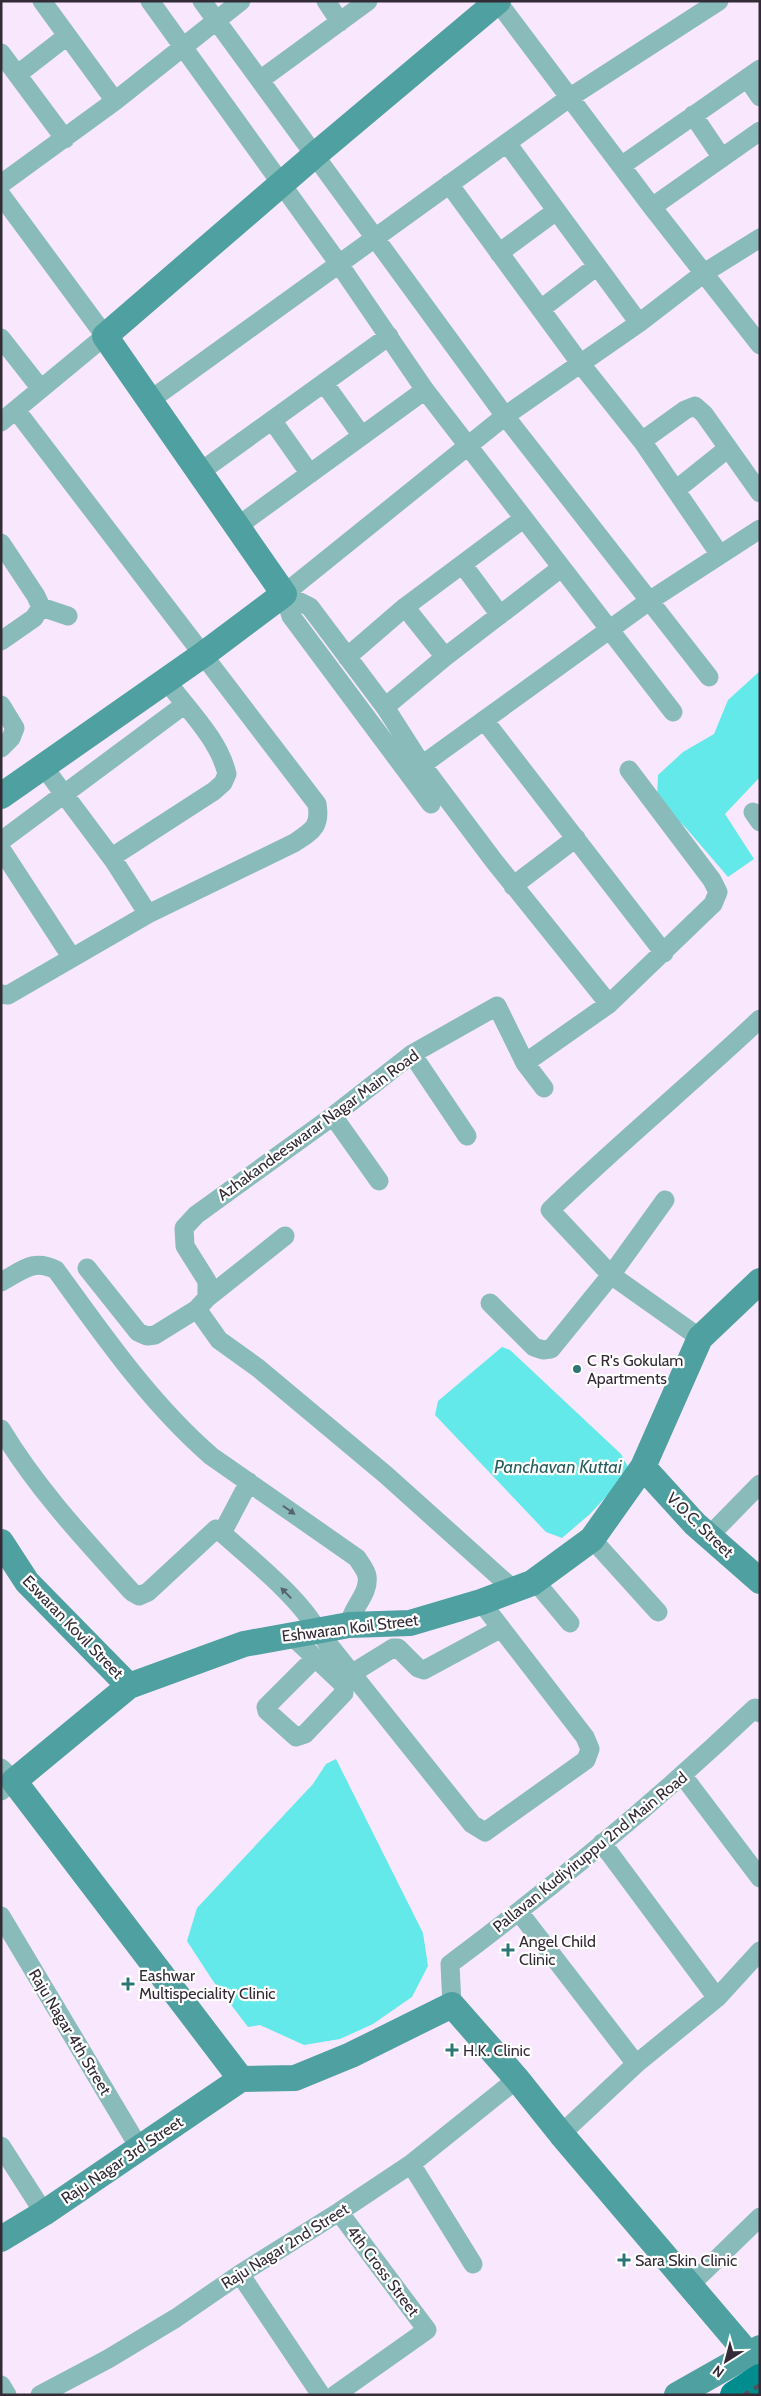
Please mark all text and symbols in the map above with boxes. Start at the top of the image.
street label: Azhakandeeswarar Nagar Main Road [214,1046,422,1204]
place label: C R's Gokulam Apartments [587,1351,683,1388]
marker: C R's Gokulam Apartments [571,1363,583,1375]
water label: Panchavan Kuttai [494,1456,623,1478]
street label: V.O.C. Street [663,1489,738,1562]
one-way arrow [282,1505,296,1515]
street label: Eswaran Kovil Street [19,1571,128,1683]
one-way arrow [280,1587,292,1599]
street label: Eshwaran Koil Street [281,1610,420,1646]
street label: Pallavan Kudiyiruppu 2nd Main Road [489,1768,691,1936]
place label: Angel Child Clinic [519,1932,596,1969]
marker: Angel Child Clinic [501,1943,515,1957]
street label: Raju Nagar 4th Street [25,1965,115,2099]
place label: Eashwar Multispeciality Clinic [139,1966,276,2003]
marker: Eashwar Multispeciality Clinic [121,1977,135,1991]
place label: H.K. Clinic [463,2041,530,2060]
marker: H.K. Clinic [445,2043,459,2057]
street label: Raju Nagar 3rd Street [57,2112,187,2208]
street label: Raju Nagar 2nd Street [218,2199,353,2293]
street label: 4th Cross Street [343,2222,424,2320]
place label: Sara Skin Clinic [635,2251,737,2270]
marker: Sara Skin Clinic [617,2253,631,2267]
north arrow [701,2336,751,2386]
text: N [709,2361,728,2382]

